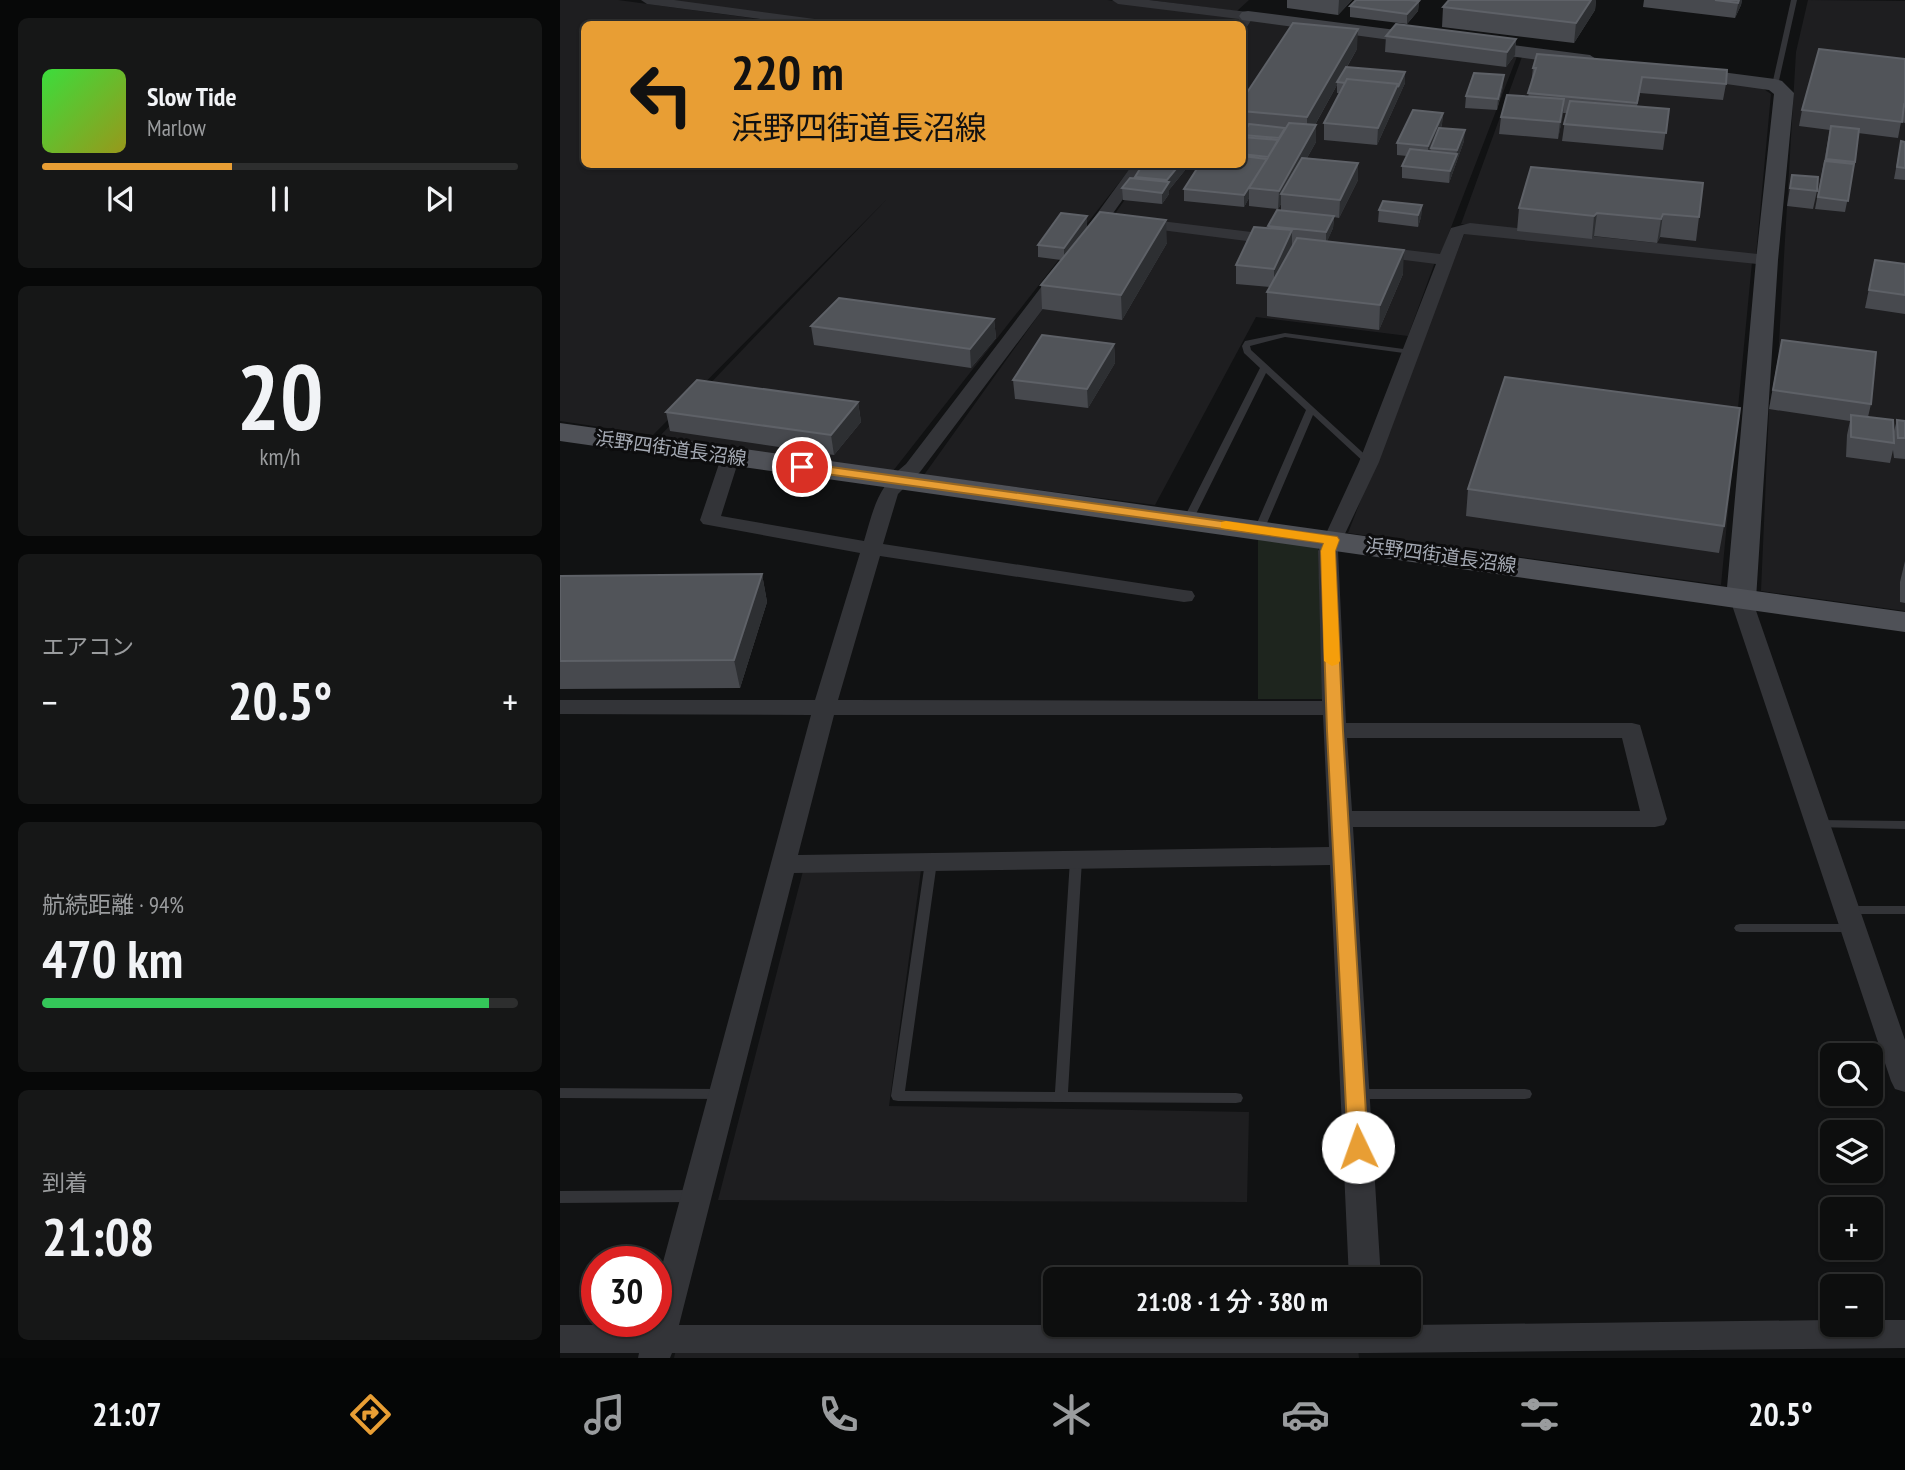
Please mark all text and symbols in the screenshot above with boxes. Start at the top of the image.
text: 220 m [731,40,844,104]
icon: left [616,49,707,140]
text: Slow Tide [147,80,237,113]
text: 浜野四街道長沼線 [731,106,987,148]
text: Marlow [147,113,206,142]
icon: previous [102,180,140,218]
icon: pause [261,180,299,218]
icon: next [420,180,458,218]
text: 20 [237,337,324,455]
street label: 浜野四街道長沼線 [594,426,748,470]
pin [772,437,832,497]
text: km/h [260,442,300,471]
icon: arrive [783,448,821,486]
street label: 浜野四街道長沼線 [1364,533,1518,577]
text: エアコン [42,632,134,661]
text: 20.5° [228,667,332,734]
text: − [42,677,58,726]
text: + [502,677,518,726]
text: 航続距離 · 94% [42,890,184,919]
text: 470 km [42,925,183,992]
map controls [1820,1043,1883,1337]
button: search [1820,1043,1883,1106]
position arrow [1321,1110,1395,1184]
button: layers [1820,1120,1883,1183]
text: 到着 [42,1168,88,1197]
button: + [1820,1197,1883,1260]
text: 21:08 [42,1203,154,1270]
speed limit sign: 30 [581,1246,672,1337]
button: − [1820,1274,1883,1337]
text: 21:08 · 1 分 · 380 m [1136,1285,1328,1318]
icon: directions [346,1390,395,1439]
icon: music [580,1390,629,1439]
icon: phone [814,1390,863,1439]
icon: climate [1047,1390,1096,1439]
icon: car [1281,1390,1330,1439]
icon: filters [1515,1390,1564,1439]
text: 21:07 [92,1393,162,1435]
text: 20.5° [1748,1393,1813,1435]

